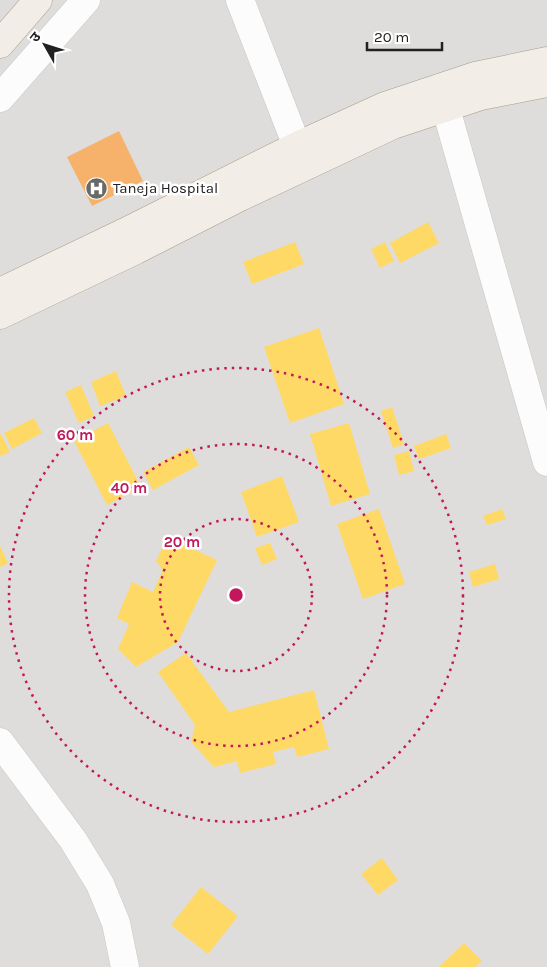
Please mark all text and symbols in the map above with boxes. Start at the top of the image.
north arrow [20,20,70,70]
scale bar [367,20,442,52]
text: उ [26,28,45,46]
text: 20 m [374,28,409,46]
hospital icon: Taneja Hospital [85,176,109,200]
place label: Taneja Hospital [113,179,218,197]
text: 60 m [57,426,93,444]
text: 40 m [111,479,147,497]
text: 20 m [164,533,200,551]
centre of rings [227,586,245,604]

